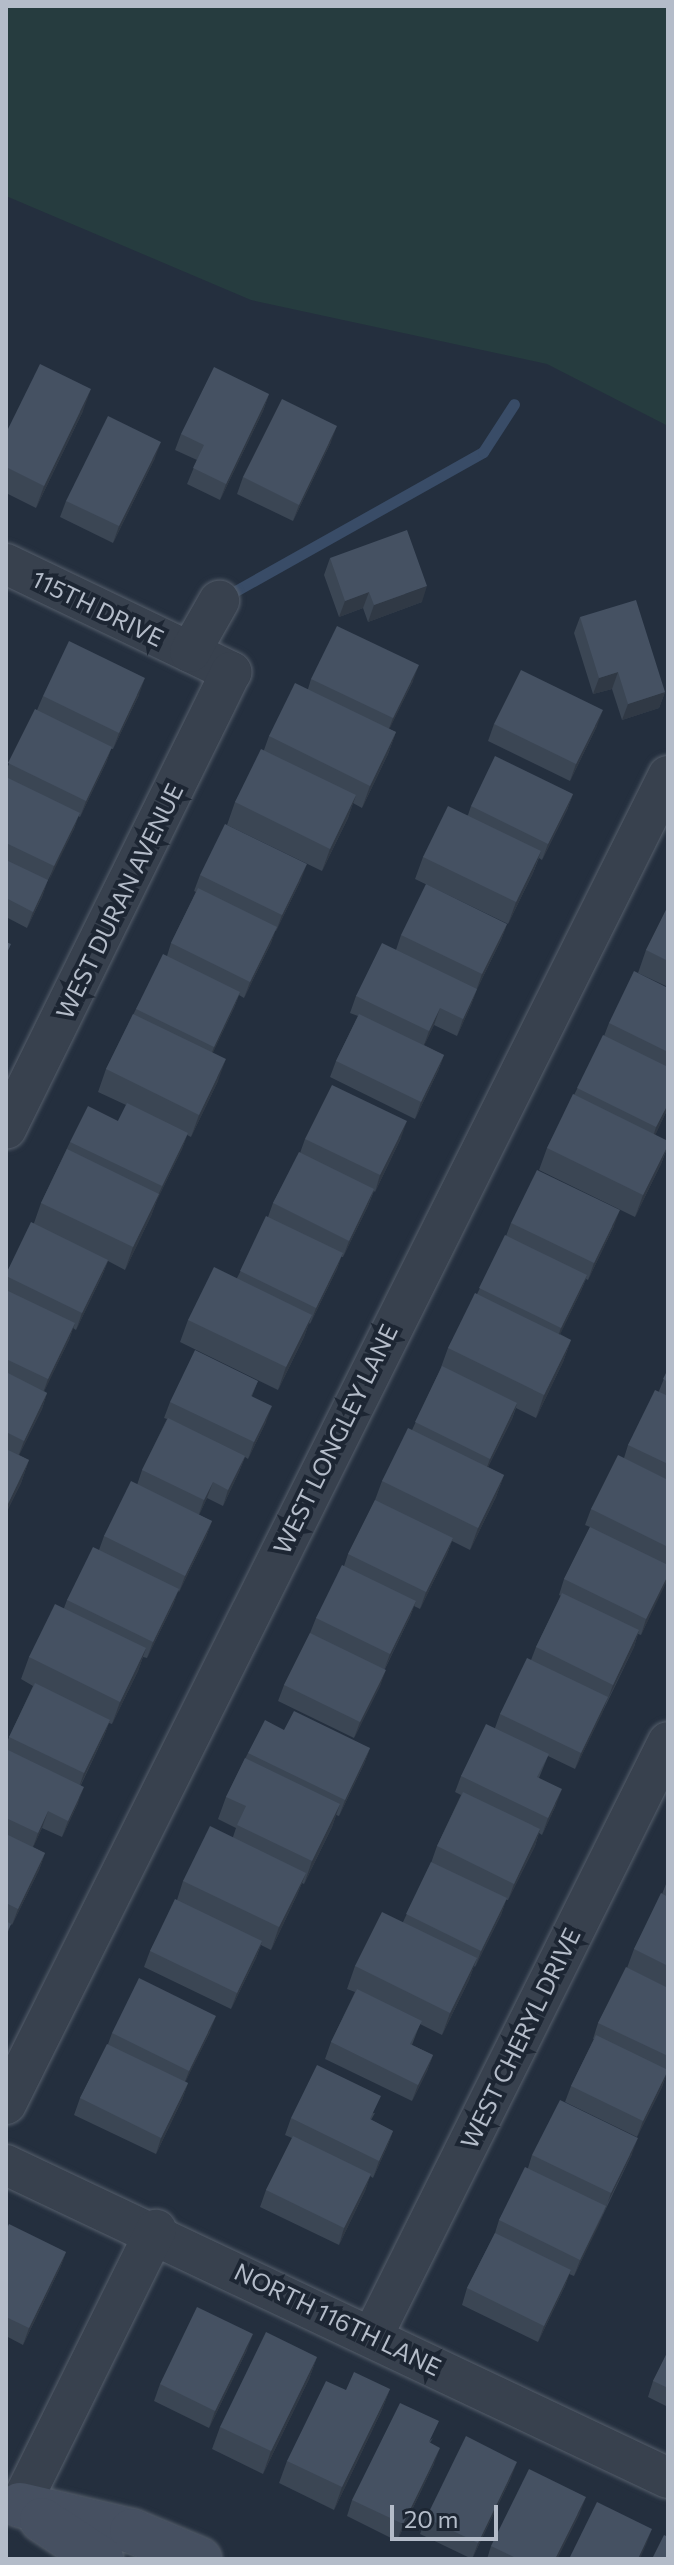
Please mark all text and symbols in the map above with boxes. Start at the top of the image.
street label: 115TH DRIVE [27,564,169,652]
street label: WEST DURAN AVENUE [49,779,189,1023]
street label: WEST LONGLEY LANE [267,1319,403,1559]
street label: WEST CHERYL DRIVE [454,1923,586,2153]
street label: NORTH 116TH LANE [230,2257,446,2381]
scale bar [394,2489,502,2539]
text: 20 m [404,2504,458,2533]

